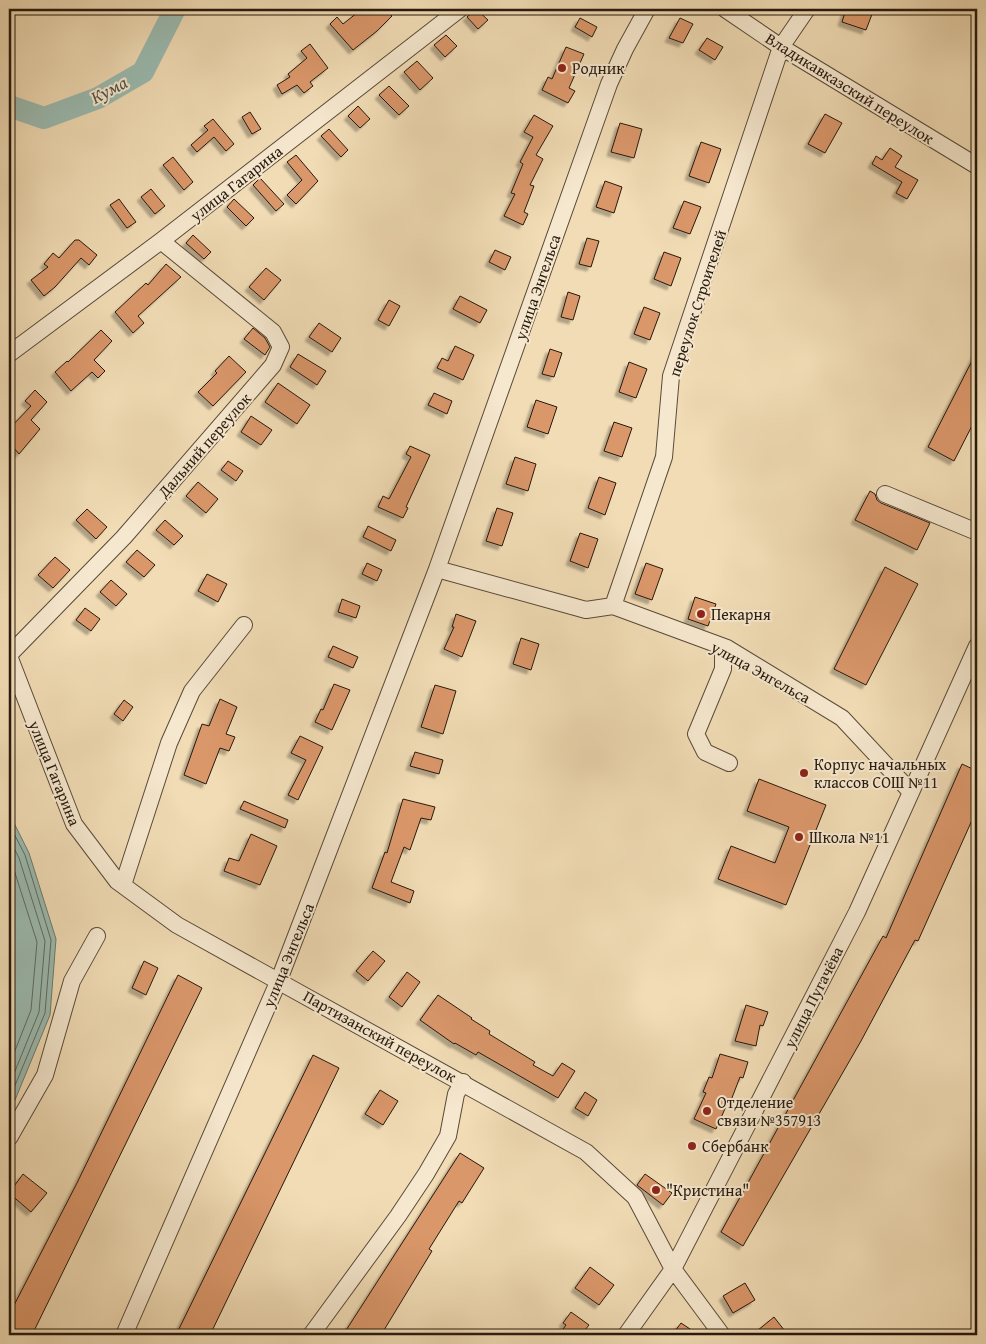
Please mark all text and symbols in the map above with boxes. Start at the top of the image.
street label: Владикавказский переулок [761,26,939,150]
place label: Родник [572,56,625,80]
marker: Родник [556,62,568,74]
water label: Кума [85,68,133,110]
street label: улица Гагарина [184,139,288,227]
street label: переулок Строителей [662,226,732,380]
street label: улица Энгельса [507,230,566,344]
street label: Дальний переулок [151,387,257,504]
place label: Пекарня [711,602,771,626]
marker: Пекарня [695,608,707,620]
street label: улица Энгельса [706,634,815,709]
street label: улица Гагарина [23,716,87,830]
place label: Корпус начальных классов СОШ №11 [814,752,947,794]
marker: Корпус начальных классов СОШ №11 [798,767,810,779]
place label: Школа №11 [809,825,889,849]
marker: Школа №11 [793,831,805,843]
street label: улица Энгельса [256,899,320,1012]
street label: улица Пугачёва [777,942,849,1053]
street label: Партизанский переулок [299,984,462,1088]
place label: Отделение связи №357913 [717,1090,821,1132]
marker: Отделение связи №357913 [701,1105,713,1117]
place label: Сбербанк [702,1134,769,1158]
marker: Сбербанк [686,1140,698,1152]
place label: "Кристина" [666,1178,749,1202]
marker: "Кристина" [650,1184,662,1196]

